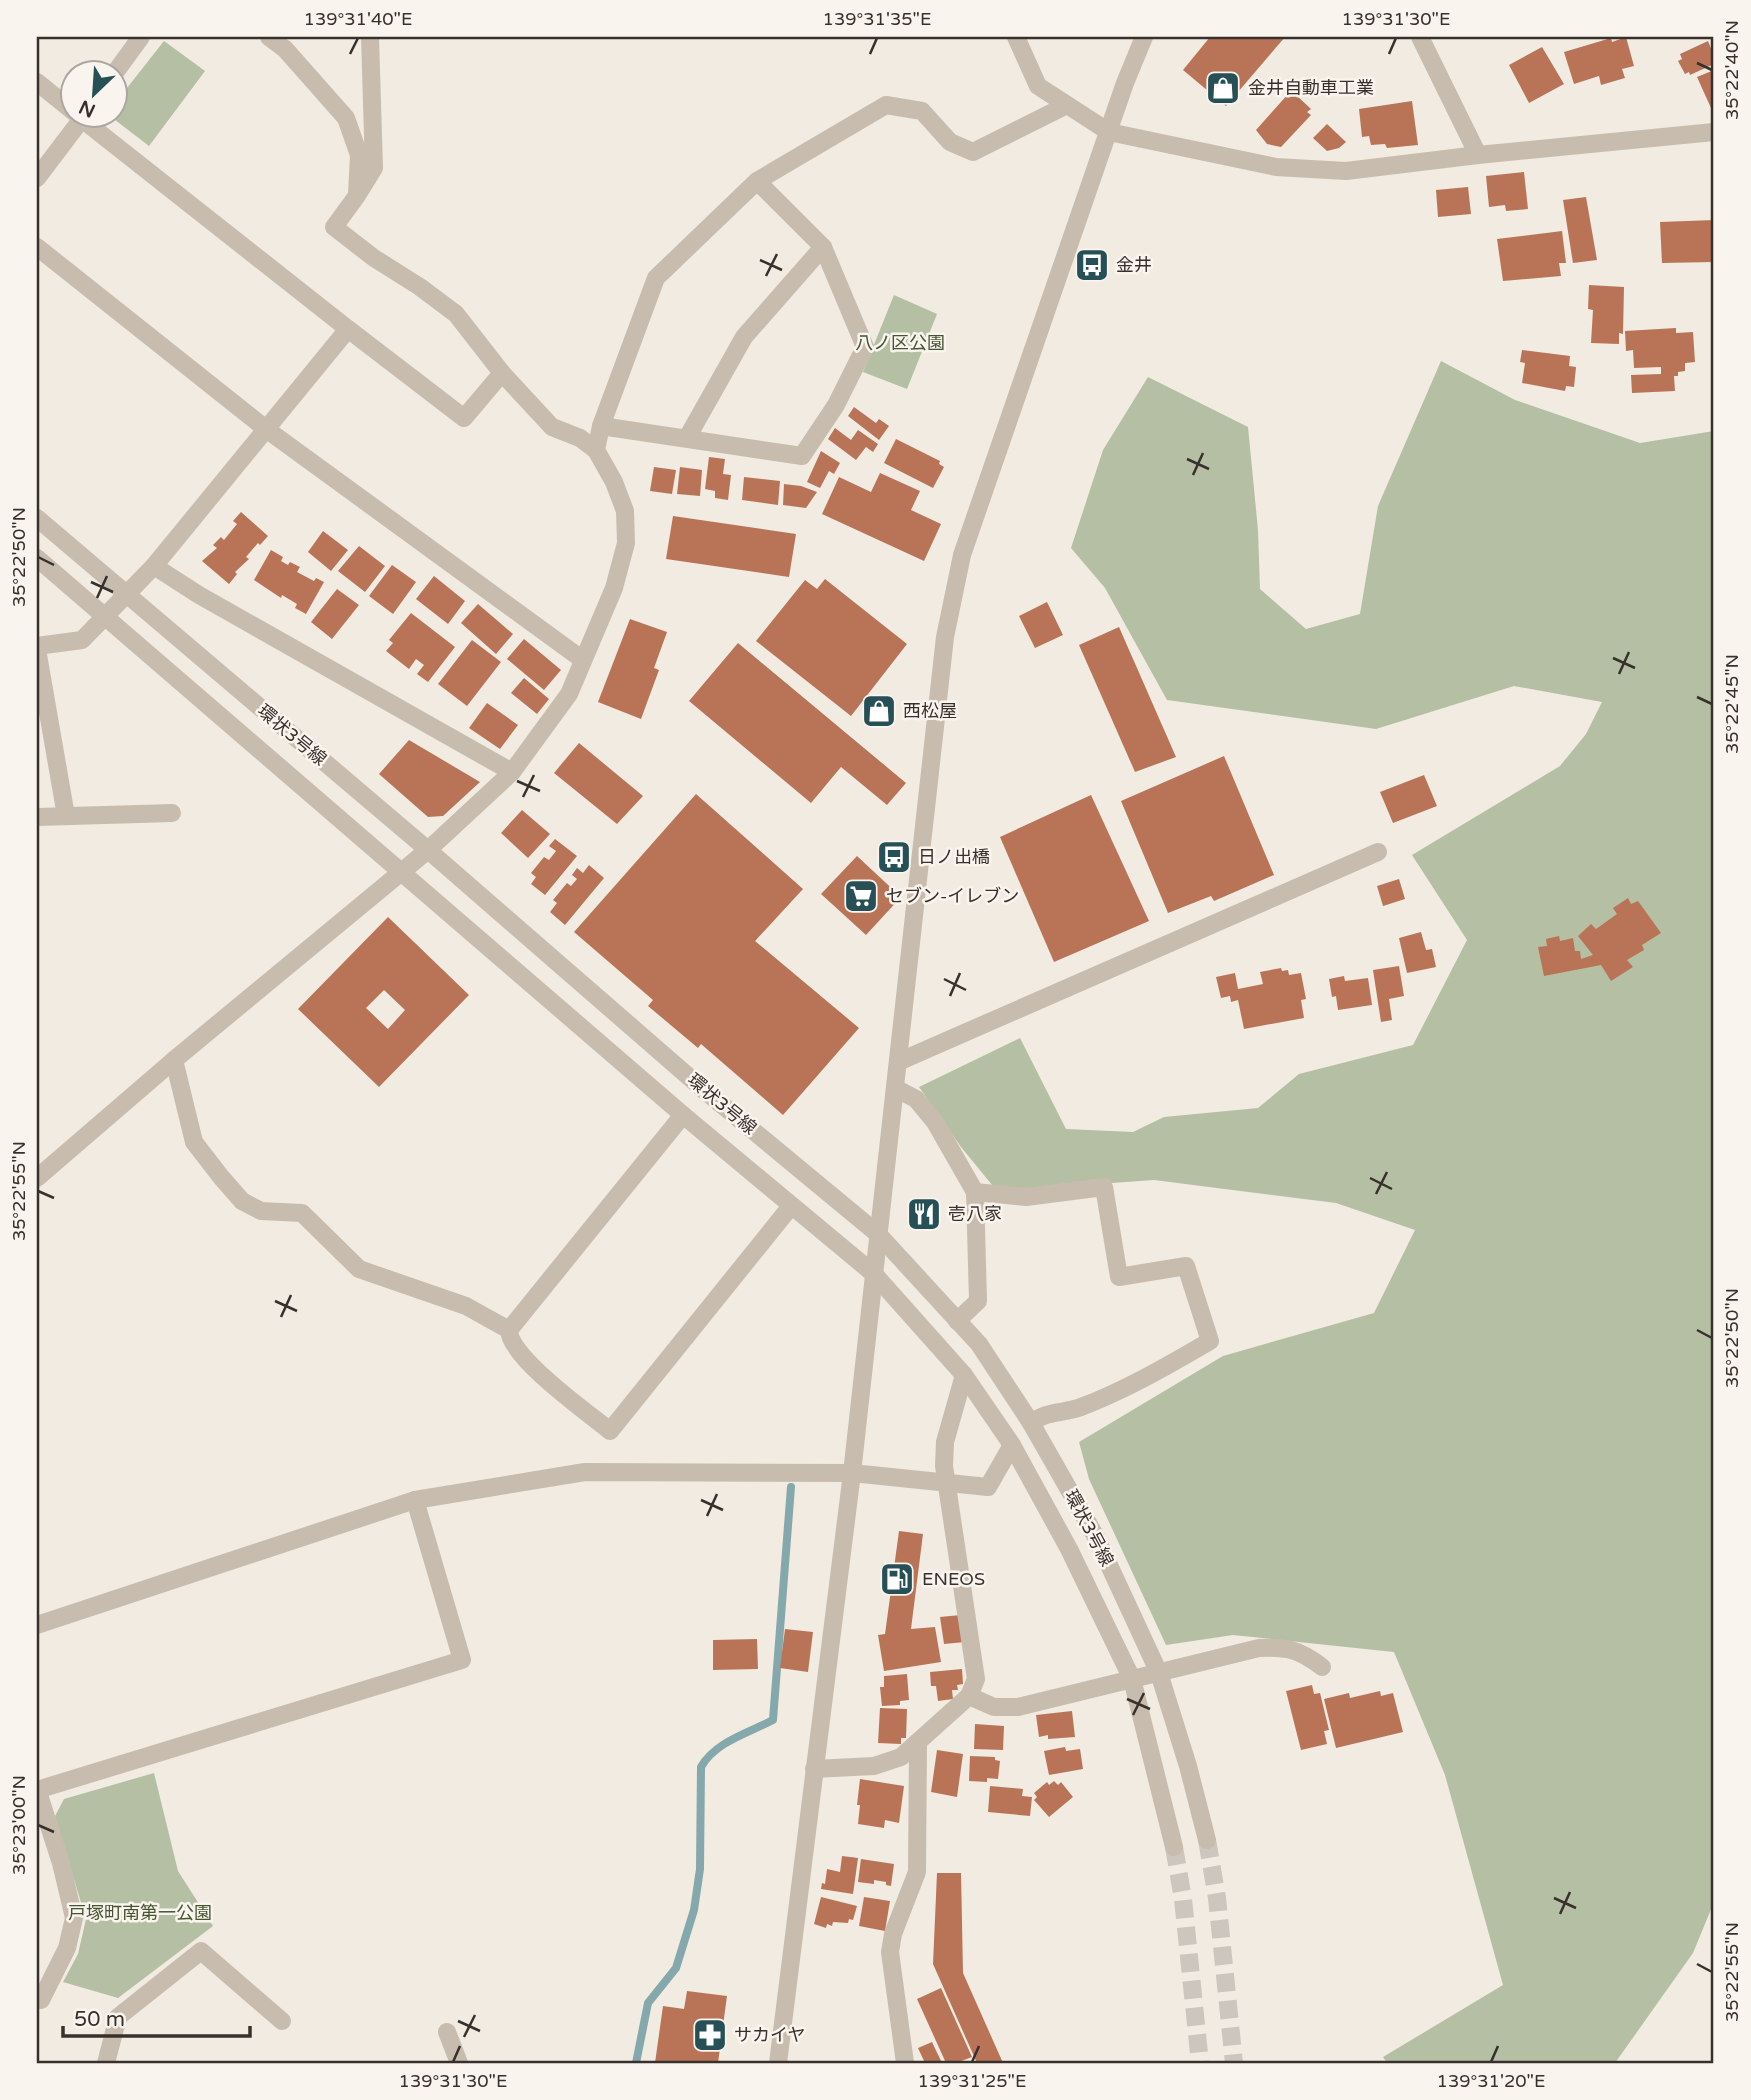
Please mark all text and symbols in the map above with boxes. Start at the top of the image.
text: 139°31'40"E [304,8,412,30]
text: 139°31'35"E [823,8,931,30]
text: 139°31'30"E [1342,8,1450,30]
text: 35°22'40"N [1721,20,1743,120]
north arrow [60,60,130,130]
shop icon: 金井自動車工業 [1204,69,1242,107]
place label: 金井自動車工業 [1248,77,1374,99]
text: N [76,95,99,122]
bus stop icon: 金井 [1073,246,1111,284]
place label: 金井 [1116,254,1152,276]
park label: 八ノ区公園 [855,332,945,354]
text: 35°22'50"N [8,507,30,607]
text: 35°22'45"N [1721,654,1743,754]
shop icon: 西松屋 [860,692,898,730]
street label: 環状3号線 [253,700,331,770]
place label: 西松屋 [903,700,957,722]
bus stop icon: 日ノ出橋 [875,838,913,876]
place label: 日ノ出橋 [918,846,990,868]
supermarket icon: セブン-イレブン [842,877,880,915]
place label: セブン-イレブン [886,885,1019,907]
street label: 環状3号線 [683,1069,761,1139]
text: 35°22'55"N [8,1141,30,1241]
restaurant icon: 壱八家 [905,1195,943,1233]
place label: 壱八家 [948,1203,1002,1225]
text: 35°22'50"N [1721,1288,1743,1388]
street label: 環状3号線 [1060,1486,1118,1570]
fuel station icon: ENEOS [878,1560,916,1598]
place label: ENEOS [922,1568,985,1590]
text: 35°23'00"N [8,1775,30,1875]
park label: 戸塚町南第一公園 [68,1902,212,1924]
text: 35°22'55"N [1721,1922,1743,2022]
scale bar [63,1995,250,2039]
text: 50 m [74,2007,125,2032]
pharmacy icon: サカイヤ [691,2016,729,2054]
place label: サカイヤ [734,2024,805,2046]
text: 139°31'30"E [399,2070,507,2092]
text: 139°31'25"E [918,2070,1026,2092]
text: 139°31'20"E [1437,2070,1545,2092]

